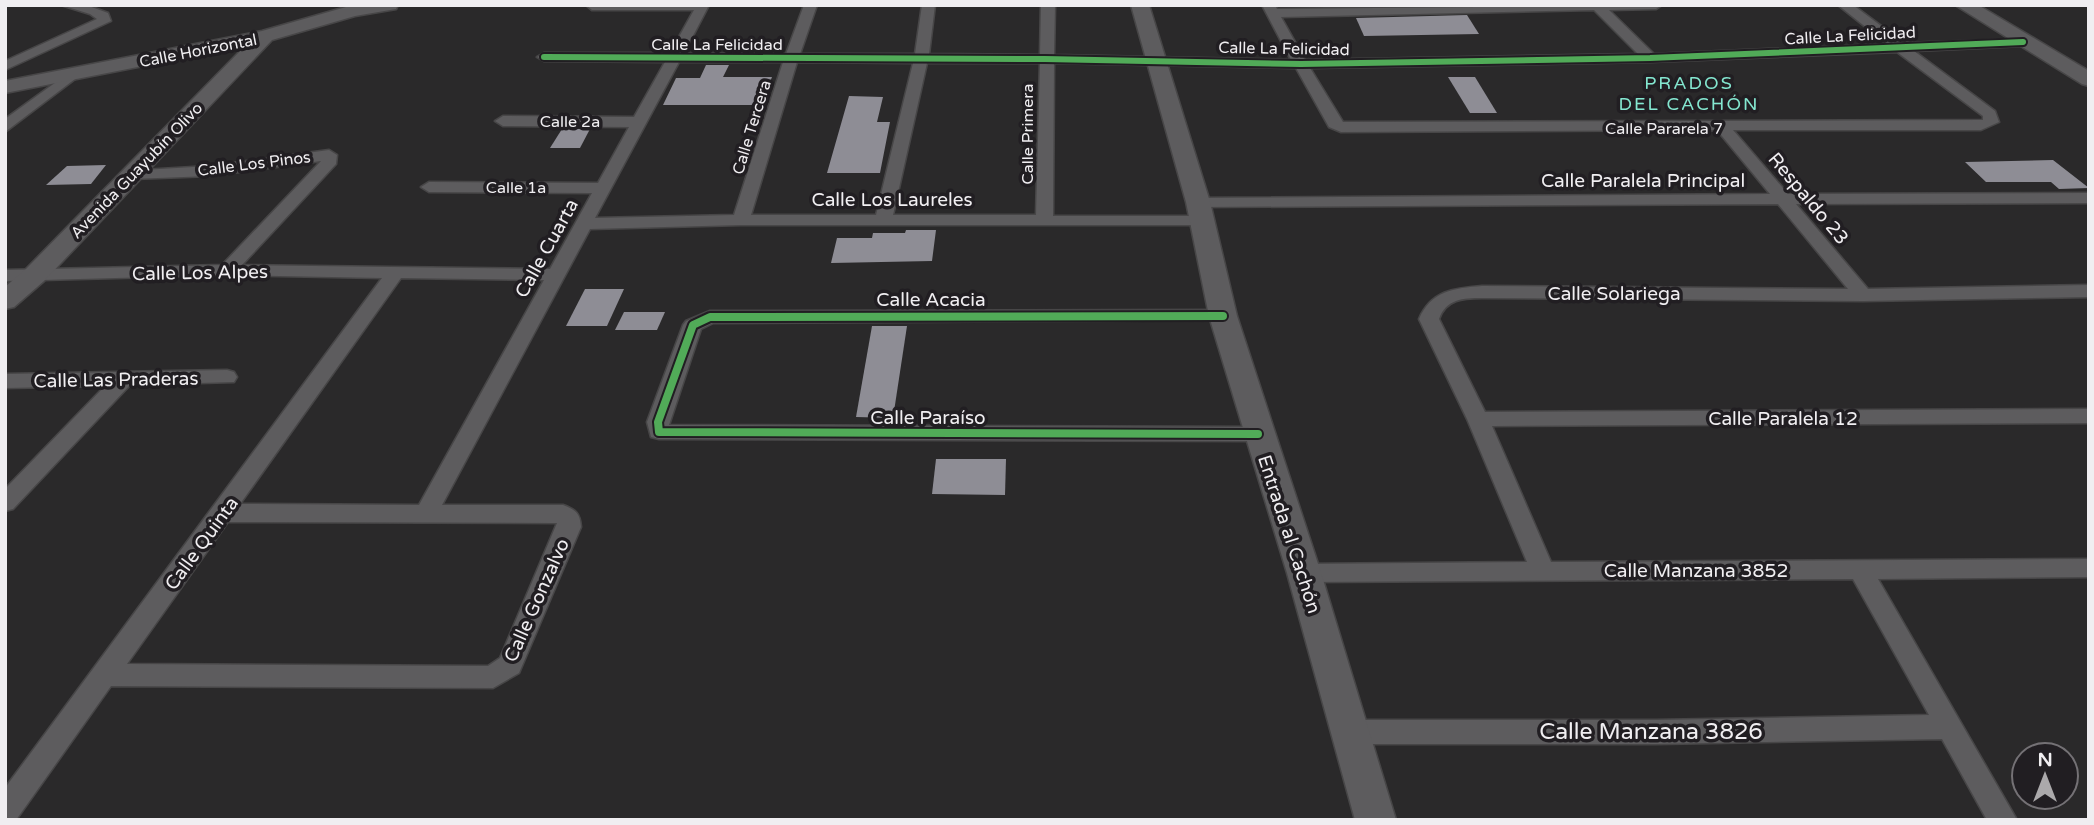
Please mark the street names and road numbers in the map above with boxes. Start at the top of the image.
street label: Calle La Felicidad [1784,23,1916,49]
street label: Calle Horizontal [138,30,259,72]
street label: Calle La Felicidad [651,35,783,55]
street label: Calle La Felicidad [1218,38,1350,60]
street label: Calle Tercera [728,78,776,177]
street label: Calle Primera [1018,84,1038,184]
street label: Avenida Guayubín Olivo [66,98,207,243]
street label: Calle 2a [540,112,600,132]
street label: Calle Pararela 7 [1605,119,1723,139]
street label: Calle Los Pinos [196,147,312,181]
street label: Respaldo 23 [1763,148,1853,249]
street label: Calle Paralela Principal [1541,170,1745,192]
street label: Calle 1a [486,178,546,198]
street label: Calle Los Laureles [811,189,973,211]
street label: Calle Cuarta [511,195,583,302]
street label: Calle Los Alpes [132,261,268,285]
street label: Calle Solariega [1547,283,1681,305]
street label: Calle Acacia [876,289,986,311]
street label: Calle Las Praderas [33,368,199,392]
street label: Calle Paraíso [870,407,986,429]
street label: Calle Paralela 12 [1708,408,1858,430]
street label: Entrada al Cachón [1253,452,1325,616]
street label: Calle Quinta [161,493,243,595]
street label: Calle Gonzalvo [500,535,574,666]
street label: Calle Manzana 3852 [1604,560,1788,582]
street label: Calle Manzana 3826 [1539,718,1763,746]

